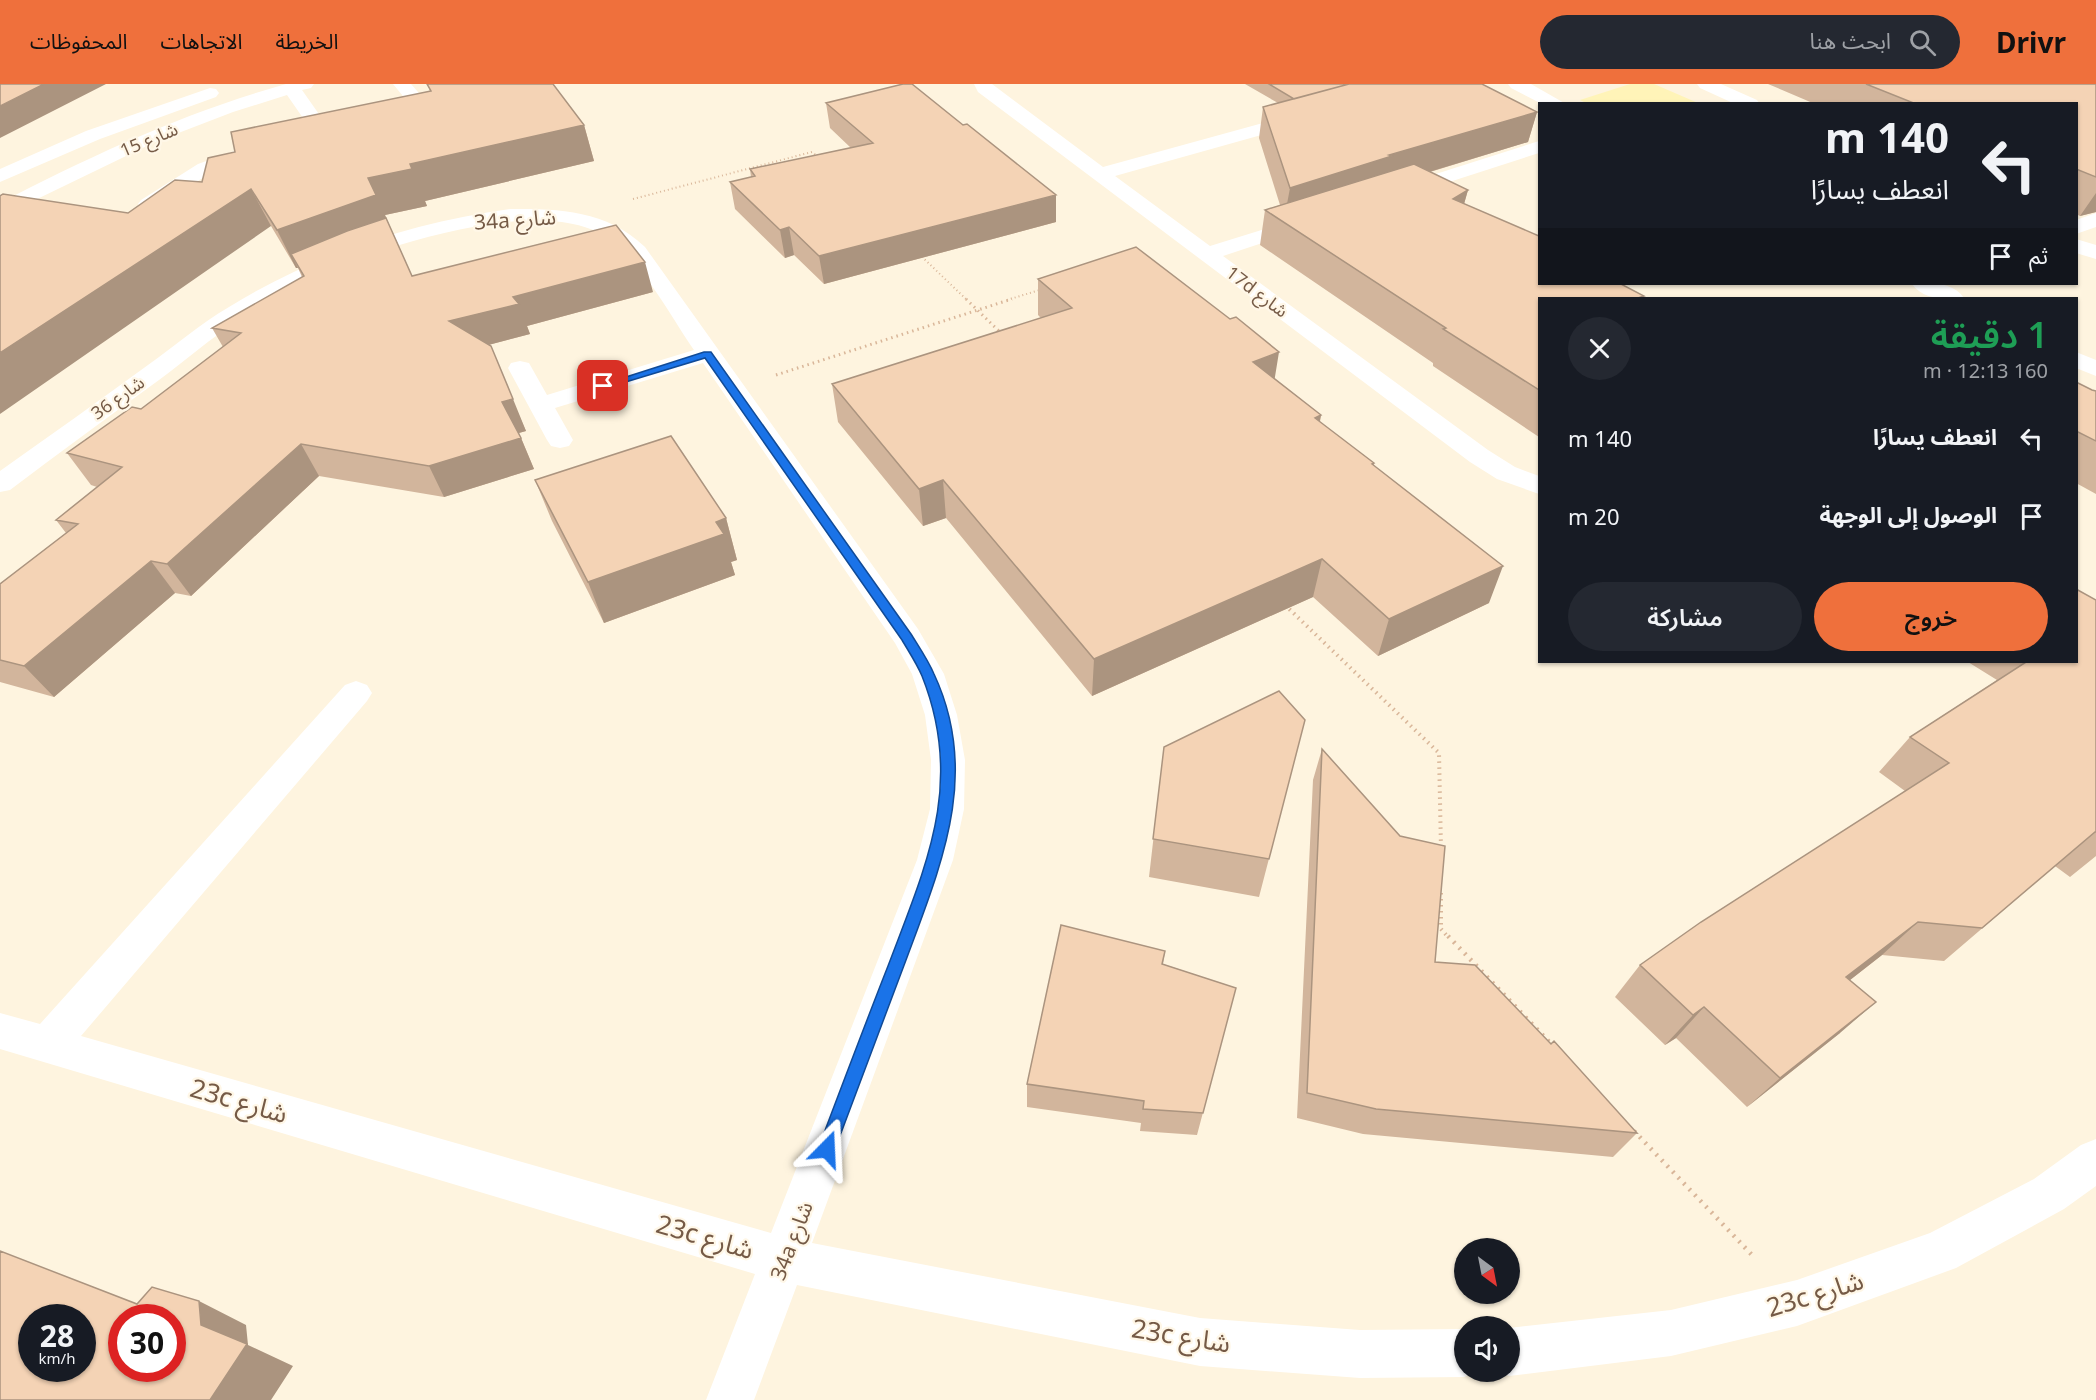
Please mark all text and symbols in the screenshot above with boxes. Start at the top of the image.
search box [1540,15,1960,69]
text: Drivr [1996,23,2066,61]
text: ابحث هنا [1810,25,1891,55]
icon: search [1906,26,1939,59]
text: المحفوظات [30,27,127,55]
text: الاتجاهات [160,27,242,55]
text: الخريطة [275,27,338,55]
text: 140 m [1825,108,1949,165]
street label: شارع 15 [116,116,182,165]
icon: left [1970,126,2048,204]
text: انعطف يسارًا [1811,170,1949,207]
street label: 34a شارع [473,202,557,238]
icon: arrive [1984,240,2017,273]
text: ثم [2029,240,2048,270]
street label: 17d شارع [1220,260,1293,325]
text: 1 دقيقة [1931,310,2048,359]
button: close [1568,317,1631,380]
text: 160 m · 12:13 [1923,357,2048,384]
pin [577,360,628,411]
icon: arrive [586,369,619,402]
street label: شارع 36 [86,370,151,427]
text: انعطف يسارًا [1873,421,1997,451]
icon: left [2015,422,2048,455]
text: 140 m [1568,423,1632,453]
text: الوصول إلى الوجهة [1819,499,1997,529]
icon: arrive [2015,500,2048,533]
text: 20 m [1568,501,1619,531]
button: مشاركة [1568,582,1802,651]
button: خروج [1814,582,2048,651]
street label: 23c شارع [186,1069,292,1133]
position arrow [795,1117,859,1181]
street label: 34a شارع [763,1197,821,1285]
street label: 23c شارع [652,1205,758,1269]
north arrow [1454,1238,1520,1304]
map controls [1454,1238,1520,1382]
street label: 23c شارع [1762,1261,1868,1327]
speed limit sign: 30 [108,1304,186,1382]
street label: 23c شارع [1129,1309,1233,1363]
text: 28 [40,1315,74,1356]
button: sound [1454,1316,1520,1382]
text: km/h [39,1348,75,1368]

